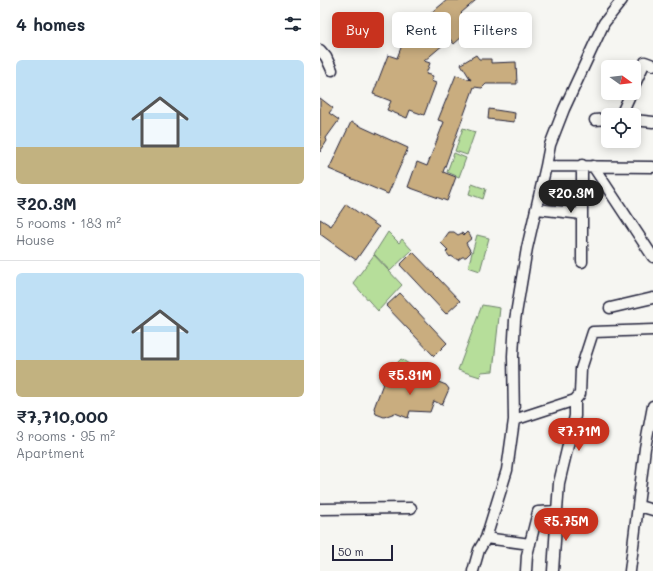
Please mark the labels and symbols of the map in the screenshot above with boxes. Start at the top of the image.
north arrow [601,60,641,100]
pin: ₹20.3M [538,180,604,214]
pin: ₹5.31M [377,362,443,396]
pin: ₹7.71M [546,418,612,452]
pin: ₹5.75M [533,508,599,542]
scale bar [332,543,393,562]

